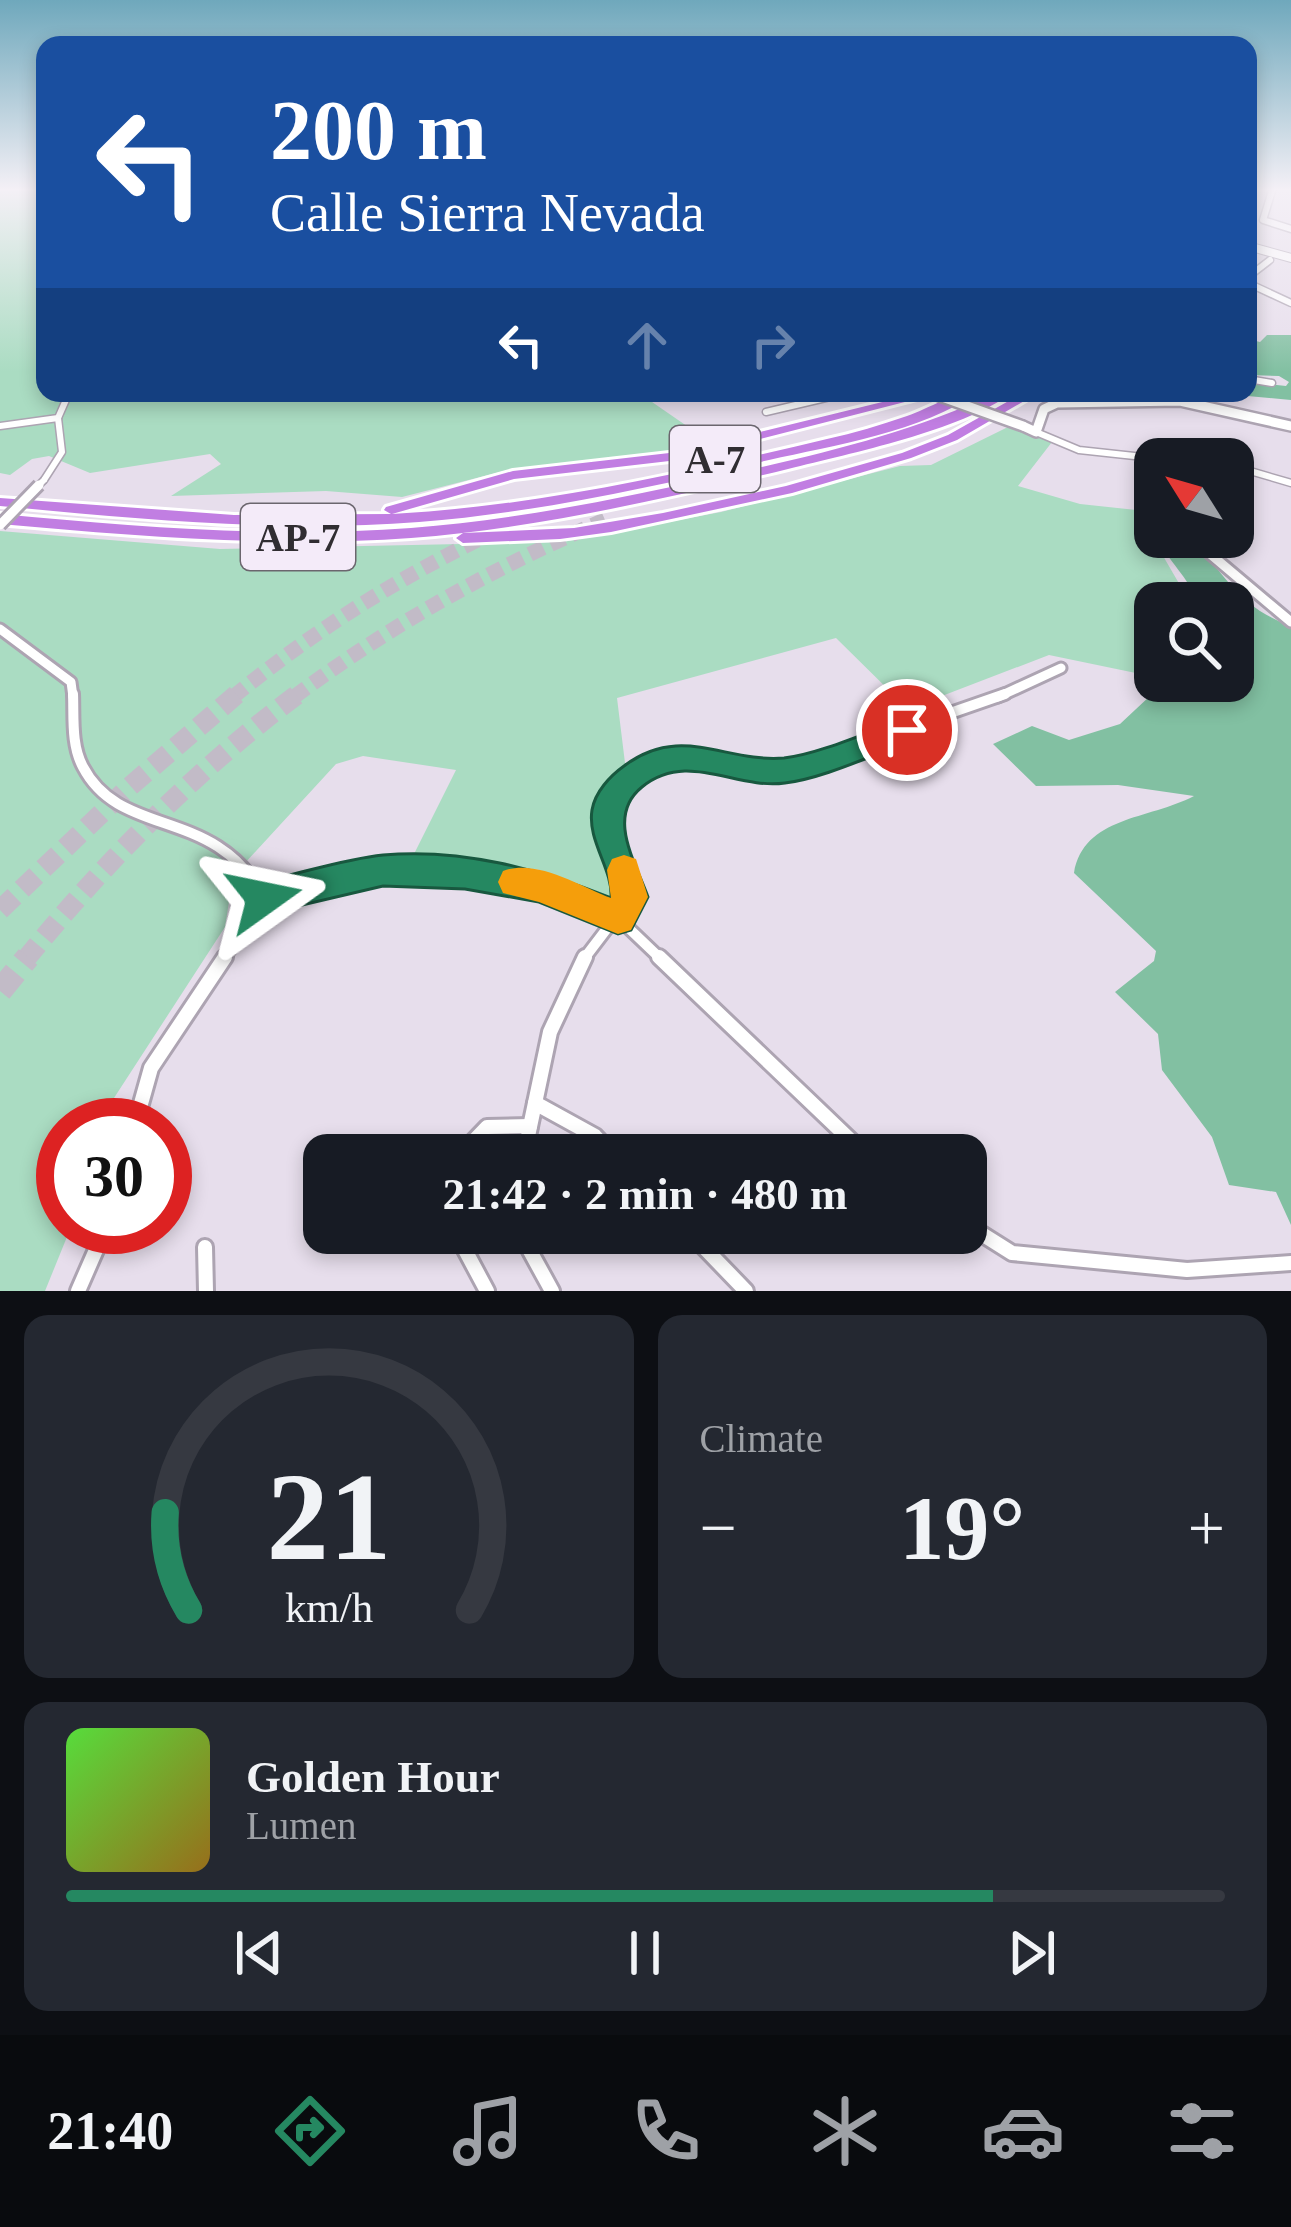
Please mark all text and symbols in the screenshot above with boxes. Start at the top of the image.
icon: left [72,84,228,240]
text: 200 m [270,84,487,177]
text: Calle Sierra Nevada [270,183,705,243]
icon: left [488,312,554,378]
icon: ahead [614,312,680,378]
icon: right [740,312,806,378]
road number: A-7 [670,426,760,492]
north arrow [1134,438,1254,558]
map controls [1134,438,1254,702]
road number: AP-7 [241,504,355,570]
button: search [1134,582,1254,702]
pin [856,679,958,781]
icon: arrive [874,697,940,763]
position arrow [201,835,327,961]
speed limit sign: 30 [36,1098,192,1254]
text: 21:42 · 2 min · 480 m [443,1169,848,1219]
text: Climate [700,1417,823,1460]
text: 21 [266,1448,391,1586]
text: 19° [899,1479,1025,1578]
text: − [700,1491,737,1564]
text: + [1188,1491,1225,1564]
text: km/h [285,1583,373,1630]
text: Golden Hour [246,1752,500,1802]
text: Lumen [246,1804,356,1847]
icon: previous [226,1920,292,1986]
icon: pause [612,1920,678,1986]
icon: next [999,1920,1065,1986]
icon: directions [268,2089,352,2173]
icon: music [446,2089,530,2173]
icon: phone [624,2089,708,2173]
icon: climate [803,2089,887,2173]
icon: car [981,2089,1065,2173]
icon: filters [1160,2089,1244,2173]
text: 21:40 [47,2101,173,2161]

